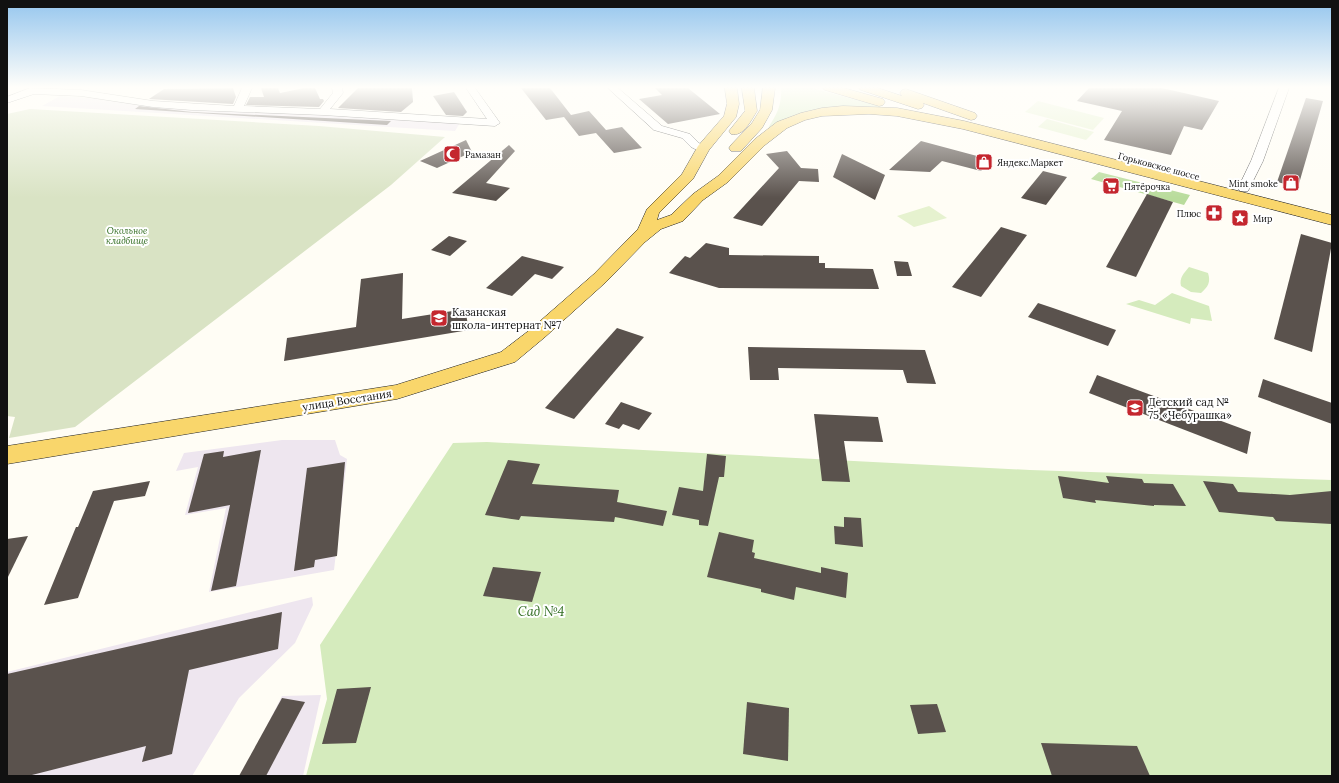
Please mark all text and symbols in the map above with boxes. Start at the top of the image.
mosque icon: Рамазан [442,144,462,164]
place label: Рамазан [465,149,501,160]
street label: Горьковское шоссе [1117,150,1201,182]
shop icon: Яндекс.Маркет [974,152,994,172]
place label: Яндекс.Маркет [997,157,1063,168]
shop icon: Mint smoke [1281,173,1301,193]
supermarket icon: Пятёрочка [1101,176,1121,196]
place label: Mint smoke [1229,178,1278,189]
place label: Пятёрочка [1124,181,1171,192]
pharmacy icon: Плюс [1204,203,1224,223]
place label: Плюс [1177,208,1201,219]
place icon: Мир [1230,208,1250,228]
place label: Мир [1253,213,1272,224]
park label: Окольное кладбище [106,225,148,246]
place label: Казанская школа-интернат №7 [452,305,561,332]
school or university icon: Казанская школа-интернат №7 [429,308,449,328]
street label: улица Восстания [301,386,393,414]
place label: Детский сад № 75 «Чебурашка» [1148,395,1232,422]
school or university icon: Детский сад № 75 «Чебурашка» [1125,398,1145,418]
park label: Сад №4 [518,603,564,620]

